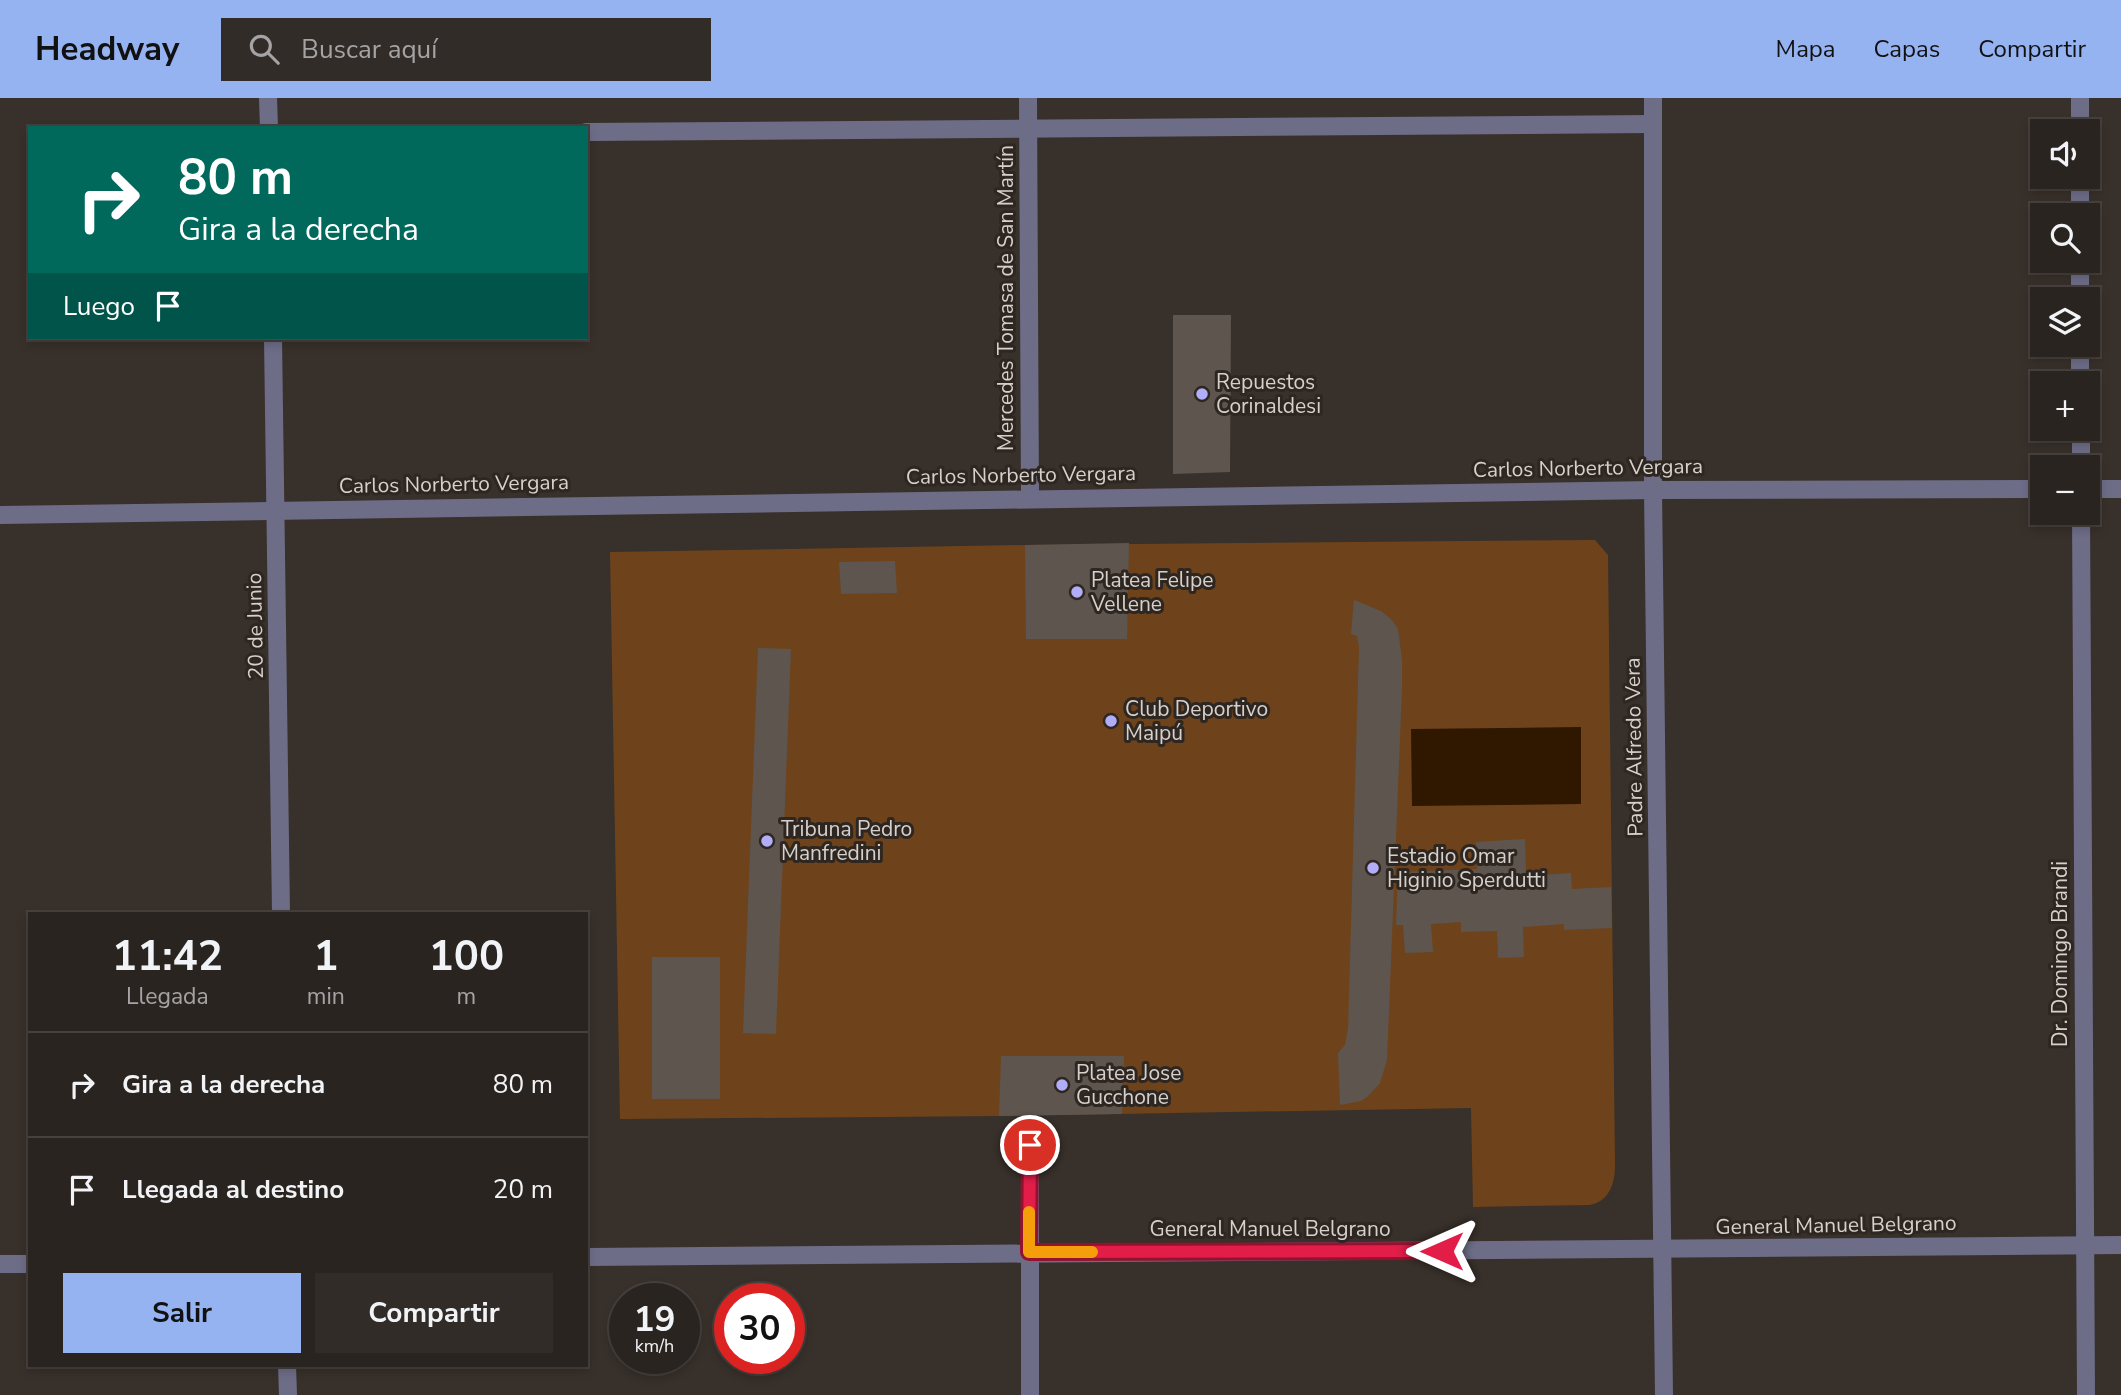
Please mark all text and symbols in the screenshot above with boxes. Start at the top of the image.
search box [221,18,711,81]
text: Headway [35,27,179,72]
icon: search [245,30,283,68]
text: Buscar aquí [301,32,437,67]
text: Mapa [1776,33,1836,65]
text: Capas [1874,33,1940,65]
text: Compartir [1978,33,2086,65]
map controls [2030,119,2100,525]
button: sound [2030,119,2100,189]
text: 80 m [178,144,293,211]
street label: Mercedes Tomasa de San Martín [992,145,1020,451]
icon: right [63,154,154,245]
button: search [2030,203,2100,273]
text: Gira a la derecha [178,208,419,251]
icon: arrive [149,287,187,325]
button: layers [2030,287,2100,357]
text: Luego [63,289,135,324]
place label: Repuestos Corinaldesi [1216,368,1321,420]
button: + [2030,371,2100,441]
marker: Repuestos Corinaldesi [1194,386,1210,402]
street label: Carlos Norberto Vergara [1473,452,1703,484]
button: − [2030,455,2100,525]
street label: Carlos Norberto Vergara [906,459,1136,491]
street label: Carlos Norberto Vergara [339,468,569,500]
place label: Platea Felipe Vellene [1090,566,1213,618]
street label: 20 de Junio [240,573,270,679]
marker: Platea Felipe Vellene [1069,584,1085,600]
street label: Padre Alfredo Vera [1618,657,1650,837]
place label: Club Deportivo Maipú [1125,695,1268,747]
marker: Club Deportivo Maipú [1103,713,1119,729]
place label: Tribuna Pedro Manfredini [781,815,912,867]
marker: Tribuna Pedro Manfredini [759,833,775,849]
place label: Estadio Omar Higinio Sperdutti [1387,842,1546,894]
marker: Estadio Omar Higinio Sperdutti [1365,860,1381,876]
street label: Dr. Domingo Brandi [2046,861,2074,1047]
text: 11:42 [112,928,223,985]
text: 1 [313,928,338,985]
text: 100 [429,928,504,985]
text: Llegada [126,981,209,1012]
text: min [307,981,345,1012]
text: m [457,981,476,1012]
place label: Platea Jose Gucchone [1076,1059,1181,1111]
icon: right [63,1066,101,1104]
text: Gira a la derecha [122,1067,325,1102]
text: 80 m [493,1067,553,1102]
marker: Platea Jose Gucchone [1054,1077,1070,1093]
pin [1000,1115,1060,1175]
icon: arrive [1011,1126,1049,1164]
icon: arrive [63,1171,101,1209]
text: Llegada al destino [122,1172,344,1207]
text: 20 m [493,1172,553,1207]
street label: General Manuel Belgrano [1715,1209,1957,1241]
position arrow [1405,1214,1479,1288]
street label: General Manuel Belgrano [1149,1215,1391,1243]
button: Salir [63,1273,301,1353]
button: Compartir [315,1273,553,1353]
speed limit sign: 30 [714,1283,805,1374]
text: 19 [633,1296,676,1343]
text: km/h [635,1334,674,1358]

